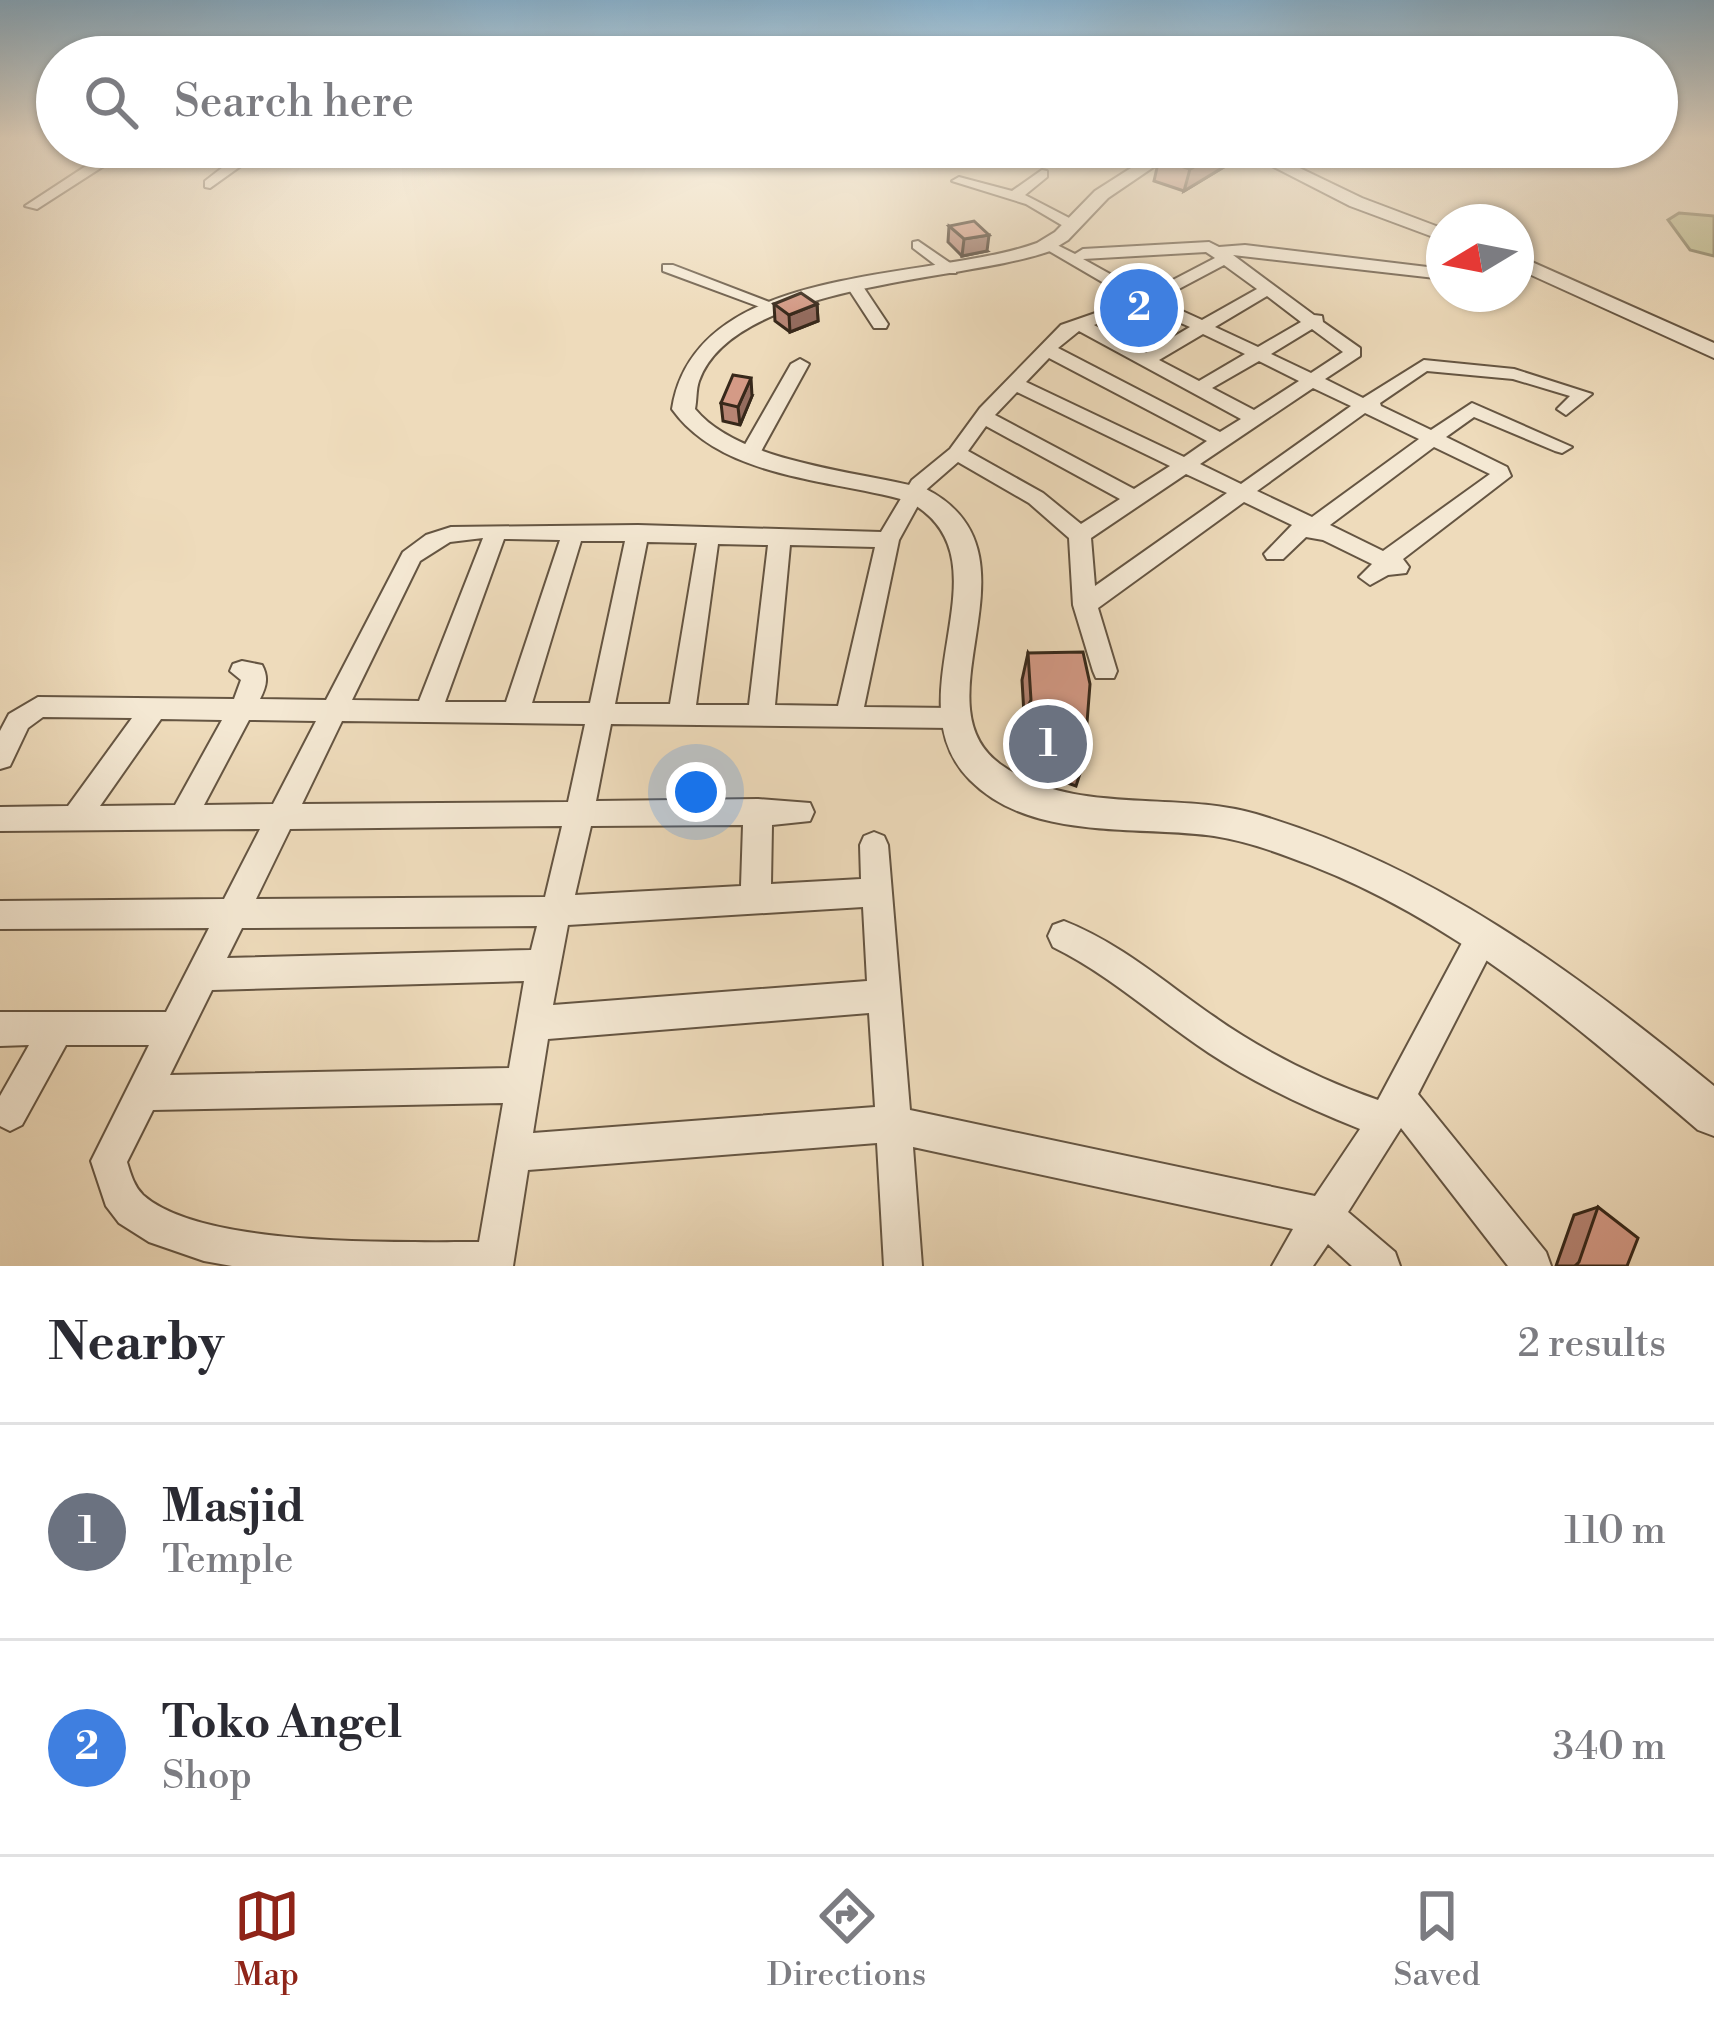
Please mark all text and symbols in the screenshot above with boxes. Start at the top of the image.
search box [36,36,1678,168]
icon: search [78,69,144,135]
text: Search here [174,74,414,131]
north arrow [1426,204,1534,312]
pin: 2 [1100,263,1178,353]
pin: 1 [1009,699,1087,789]
your location [666,762,726,822]
text: Nearby [48,1312,224,1376]
text: 2 results [1518,1320,1666,1369]
text: Masjid [162,1479,304,1536]
text: 1 [78,1507,96,1556]
text: 110 m [1564,1507,1666,1556]
text: Temple [162,1536,293,1585]
text: Toko Angel [162,1695,402,1752]
text: 2 [75,1723,99,1772]
text: 340 m [1553,1723,1666,1772]
text: Shop [162,1752,252,1801]
tab: Map [234,1883,300,1996]
tab: Directions [767,1883,926,1996]
tab: Saved [1394,1883,1480,1996]

